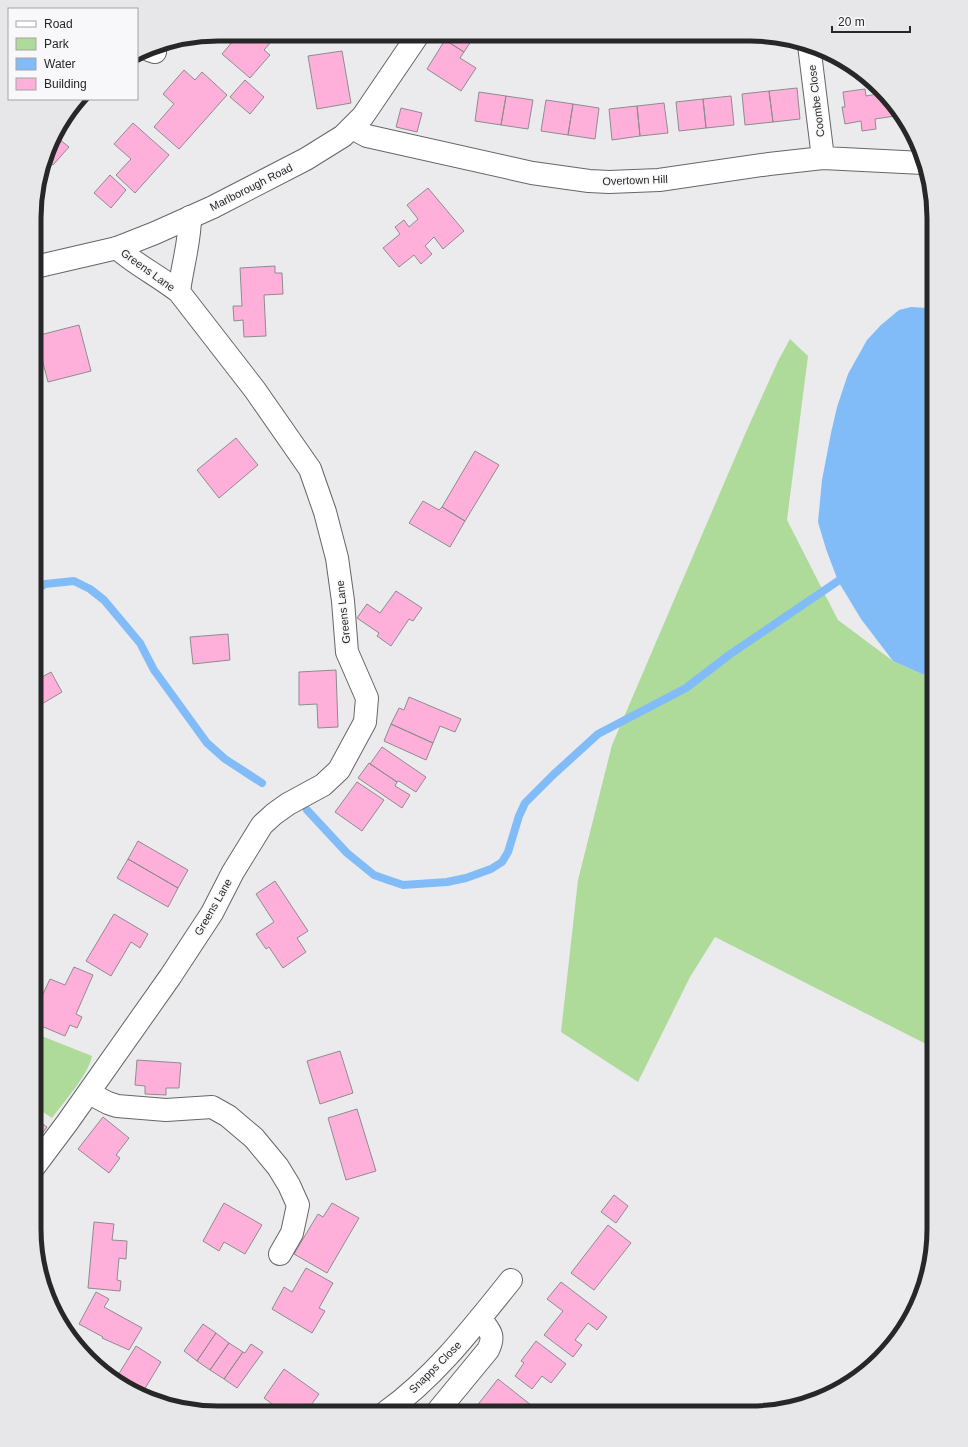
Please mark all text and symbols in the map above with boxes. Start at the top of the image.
legend [8,8,138,100]
scale bar [832,8,910,34]
text: 20 m [838,15,865,29]
text: Road [44,17,73,31]
text: Park [44,37,70,51]
text: Water [44,57,76,71]
street label: Coombe Close [806,64,826,138]
text: Building [44,77,87,91]
street label: Marlborough Road [208,161,294,213]
street label: Overtown Hill [602,173,668,187]
street label: Greens Lane [119,246,177,294]
street label: Greens Lane [334,580,352,644]
street label: Greens Lane [192,876,234,938]
street label: Snapps Close [407,1339,463,1395]

